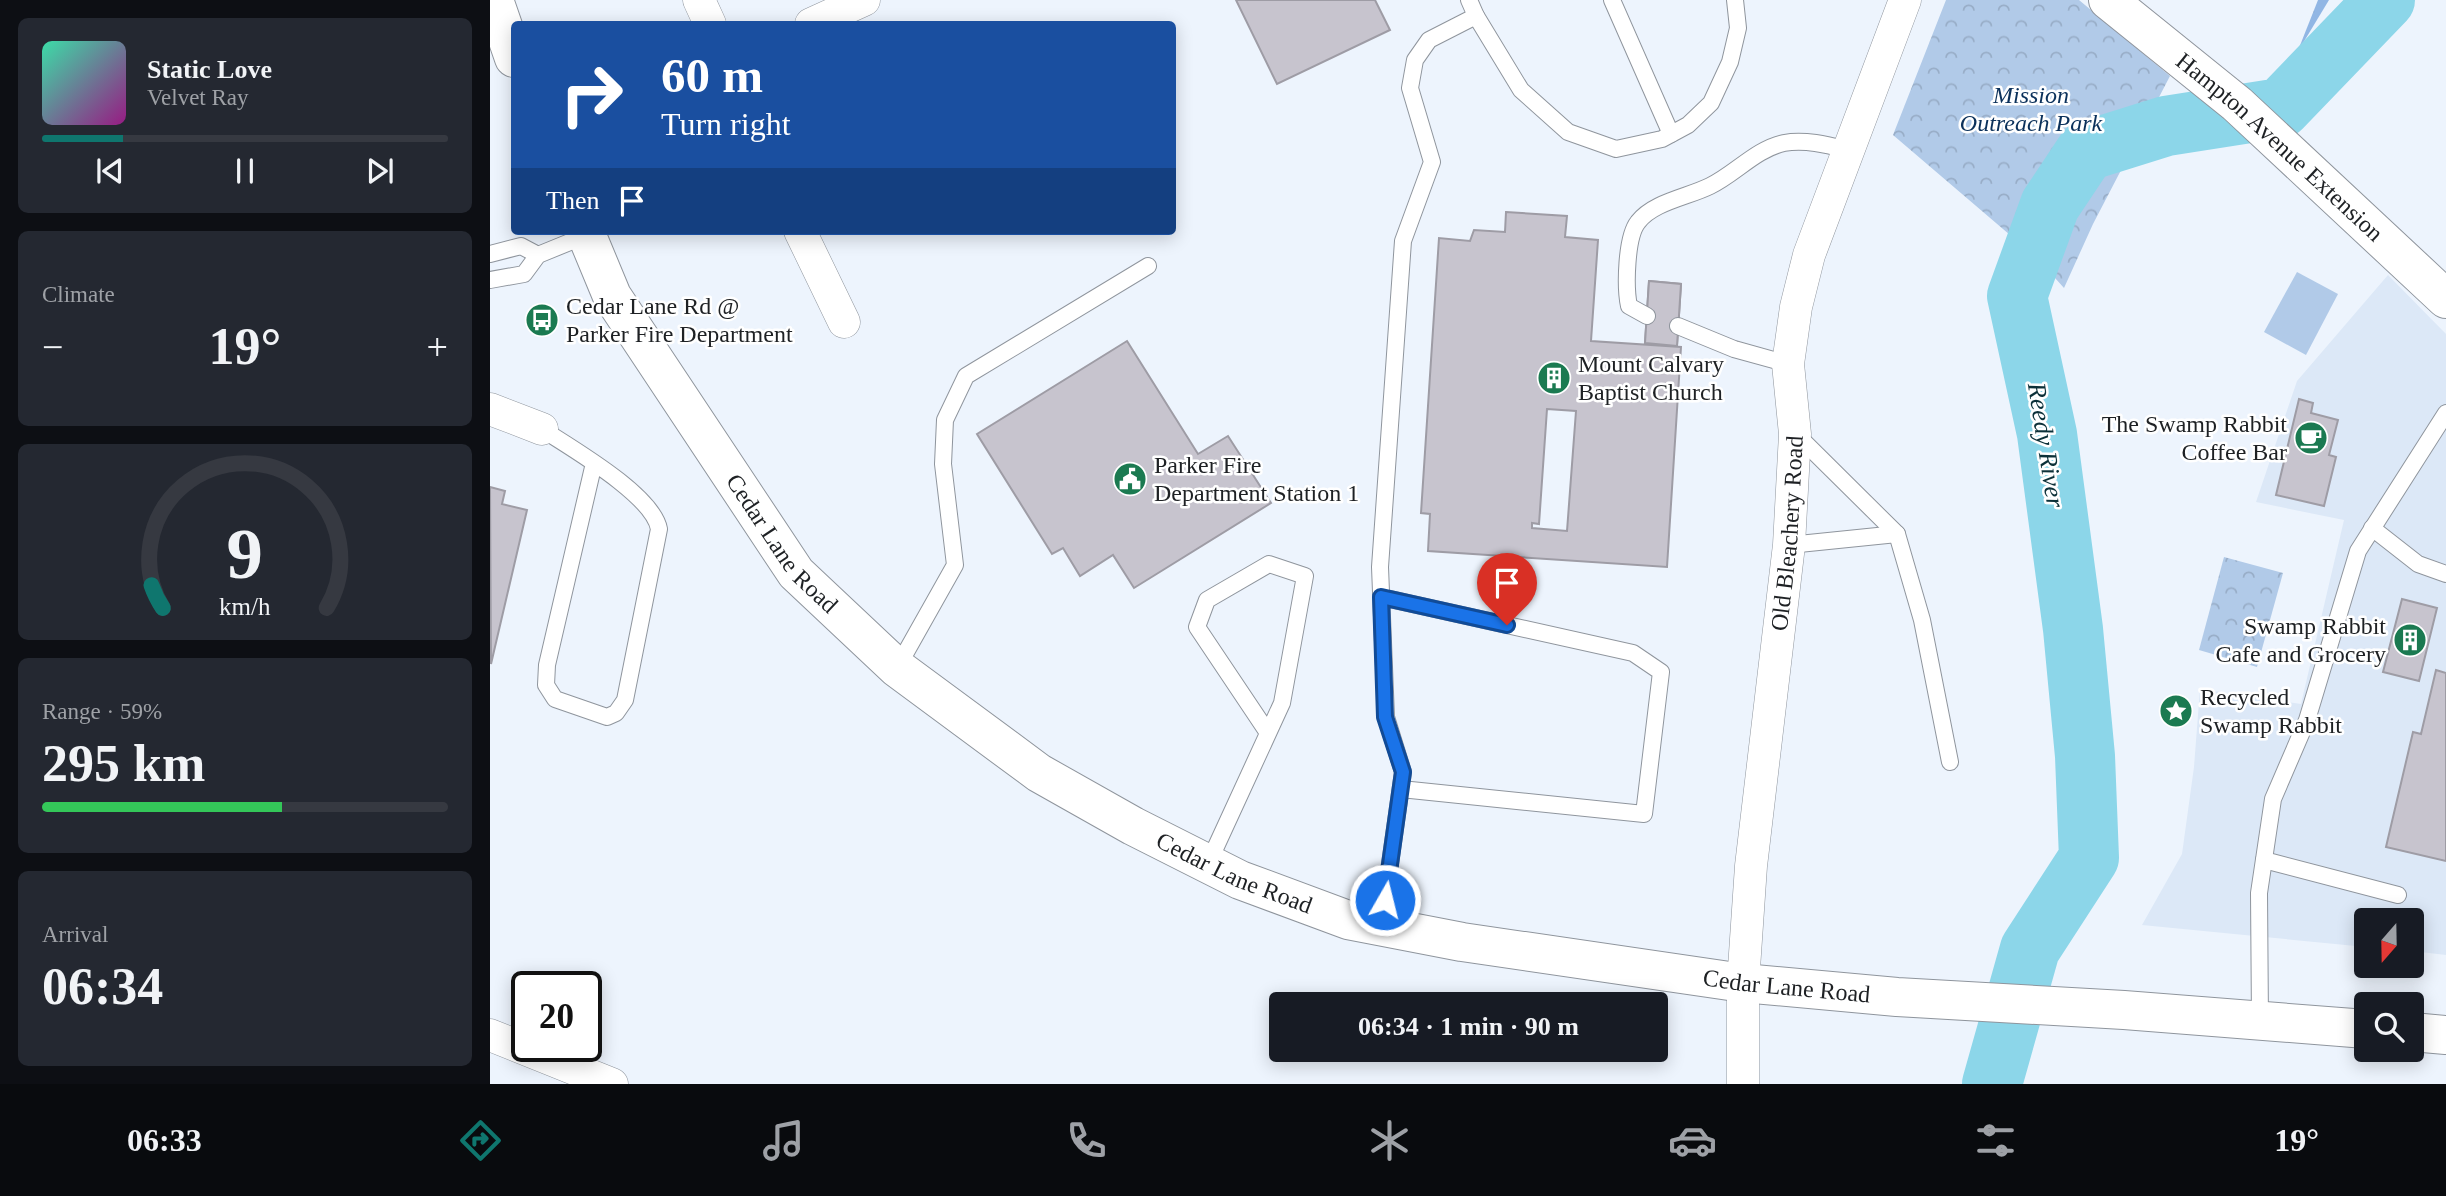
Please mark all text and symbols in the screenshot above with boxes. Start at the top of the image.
street label: Hampton Avenue Extension [2171,47,2388,246]
text: 60 m [661,48,763,103]
icon: right [546,49,637,140]
text: Static Love [147,55,272,84]
park label: Mission Outreach Park [1960,82,2103,136]
text: Velvet Ray [147,85,249,110]
text: Turn right [661,106,791,142]
icon: previous [91,152,129,190]
icon: pause [226,152,264,190]
icon: next [361,152,399,190]
icon: arrive [613,182,651,220]
text: Then [546,186,599,215]
text: Climate [42,282,115,307]
place label: Cedar Lane Rd @ Parker Fire Department [566,293,793,347]
bus stop icon: Cedar Lane Rd @ Parker Fire Department [523,301,561,339]
text: 19° [209,318,281,375]
text: − [42,326,63,368]
text: + [427,326,448,368]
place label: Mount Calvary Baptist Church [1578,351,1724,405]
building icon: Mount Calvary Baptist Church [1535,359,1573,397]
water label: Reedy River [2022,379,2070,511]
place label: The Swamp Rabbit Coffee Bar [2102,411,2287,465]
cafe icon: The Swamp Rabbit Coffee Bar [2292,419,2330,457]
street label: Old Bleachery Road [1766,435,1808,632]
place label: Parker Fire Department Station 1 [1154,452,1359,506]
public building icon: Parker Fire Department Station 1 [1111,460,1149,498]
street label: Cedar Lane Road [721,469,843,618]
text: 9 [227,513,263,594]
pin [1477,553,1537,625]
icon: arrive [1488,564,1526,602]
text: km/h [219,593,271,620]
place label: Swamp Rabbit Cafe and Grocery [2215,613,2386,667]
building icon: Swamp Rabbit Cafe and Grocery [2391,621,2429,659]
place label: Recycled Swamp Rabbit [2200,684,2342,738]
place icon: Recycled Swamp Rabbit [2157,692,2195,730]
text: Range · 59% [42,699,162,724]
text: 295 km [42,735,205,792]
street label: Cedar Lane Road [1152,827,1316,919]
position arrow [1348,863,1422,937]
north arrow [2354,908,2424,978]
map controls [2354,908,2424,1062]
text: Arrival [42,922,108,947]
text: 06:34 [42,958,163,1015]
street label: Cedar Lane Road [1701,964,1871,1008]
speed limit sign: 20 [511,971,602,1062]
button: search [2354,992,2424,1062]
text: 06:34 · 1 min · 90 m [1358,1012,1579,1041]
icon: directions [456,1116,505,1165]
icon: music [759,1116,808,1165]
icon: phone [1062,1116,1111,1165]
icon: climate [1365,1116,1414,1165]
icon: car [1668,1116,1717,1165]
icon: filters [1971,1116,2020,1165]
text: 06:33 [127,1122,202,1158]
text: 19° [2274,1122,2319,1158]

